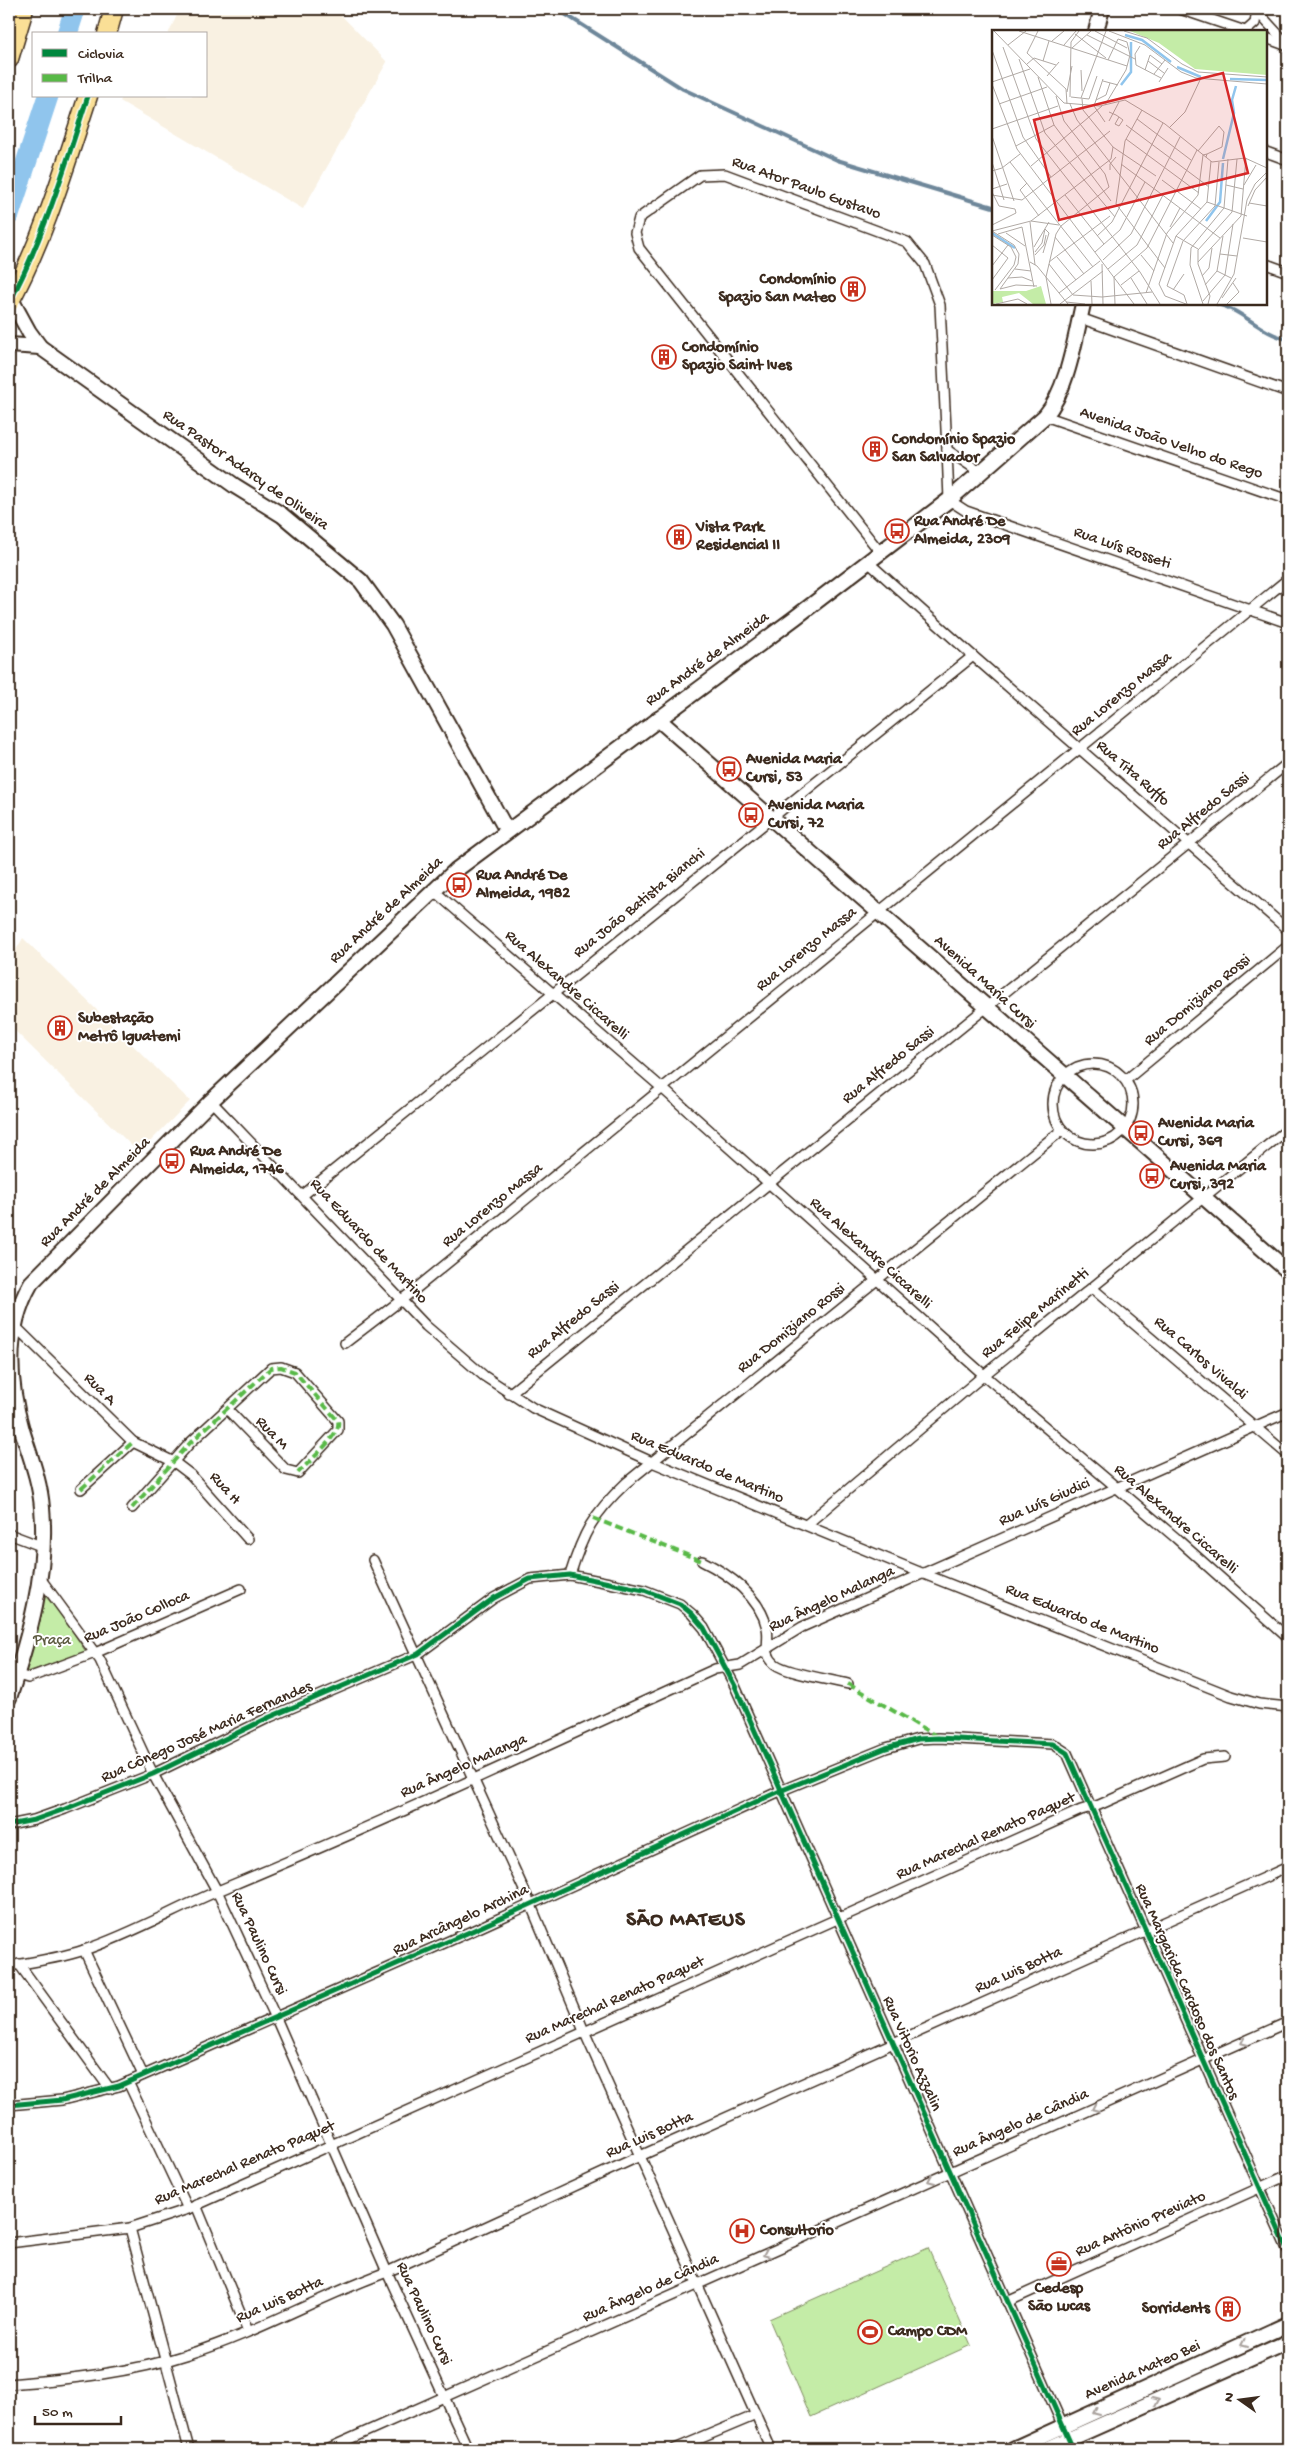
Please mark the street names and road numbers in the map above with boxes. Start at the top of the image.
street label: Rua Ator Paulo Gustavo [729,153,883,225]
street label: Avenida João Velho do Rego [1077,404,1265,484]
street label: Rua Pastor Adarcy de Oliveira [158,406,333,536]
street label: Rua Luís Rosseti [1071,523,1173,575]
street label: Rua André de Almeida [642,608,775,711]
street label: Rua Lorenzo Massa [1068,648,1177,741]
street label: Rua Tita Ruffo [1091,737,1173,811]
street label: Rua Alfredo Sassi [1154,769,1254,855]
street label: Rua João Batista Bianchi [570,845,710,963]
street label: Rua André de Almeida [326,853,449,969]
street label: Rua Lorenzo Massa [753,903,862,996]
street label: Rua Alexandre Ciccarelli [500,927,632,1045]
street label: Avenida Maria Cursi [929,932,1039,1034]
street label: Rua Domiziano Rossi [1141,951,1255,1051]
street label: Rua Alfredo Sassi [839,1023,939,1109]
street label: Rua André de Almeida [37,1133,156,1252]
street label: Rua Lorenzo Massa [439,1159,548,1252]
street label: Rua Eduardo de Martino [305,1175,431,1309]
street label: Rua Alexandre Ciccarelli [805,1194,935,1314]
street label: Rua Felipe Marinetti [978,1265,1094,1363]
street label: Rua Alfredo Sassi [524,1278,624,1364]
street label: Rua Domiziano Rossi [734,1280,850,1378]
street label: Rua Carlos Vivaldi [1149,1313,1251,1405]
street label: Rua A [79,1370,120,1411]
street label: Rua M [250,1413,292,1456]
street label: Rua Eduardo de Martino [628,1427,786,1509]
street label: Rua Alexandre Ciccarelli [1109,1461,1241,1579]
street label: Rua H [204,1469,244,1510]
street label: Rua Luís Giudici [996,1474,1094,1532]
street label: Rua Ângelo Malanga [765,1560,899,1637]
street label: Rua Eduardo de Martino [1002,1580,1162,1660]
street label: Rua João Colloca [81,1587,194,1649]
street label: Rua Cônego José Maria Fernandes [99,1677,316,1788]
street label: Rua Ângelo Malanga [397,1728,531,1803]
street label: Rua Marechal Renato Paquet [894,1788,1080,1885]
street label: Rua Arcângelo Archina [390,1881,533,1961]
street label: Rua Margarida Cardoso dos Santos [1130,1881,1243,2104]
street label: Rua Paulino Cursi [226,1889,290,1999]
street label: Rua Luis Botta [972,1943,1067,1999]
street label: Rua Marechal Renato Paquet [523,1952,709,2049]
street label: Rua Vitorio Azzalin [877,1993,945,2115]
street label: Rua Ângelo de Cândia [949,2083,1093,2163]
street label: Rua Luis Botta [603,2108,698,2164]
street label: Rua Marechal Renato Paquet [152,2117,339,2211]
street label: Rua Antônio Previato [1073,2188,1209,2262]
street label: Rua Ângelo de Cândia [579,2248,723,2328]
street label: Rua Paulino Cursi [391,2259,455,2369]
street label: Rua Luis Botta [233,2273,328,2329]
street label: Avenida Mateo Bei [1082,2337,1204,2405]

